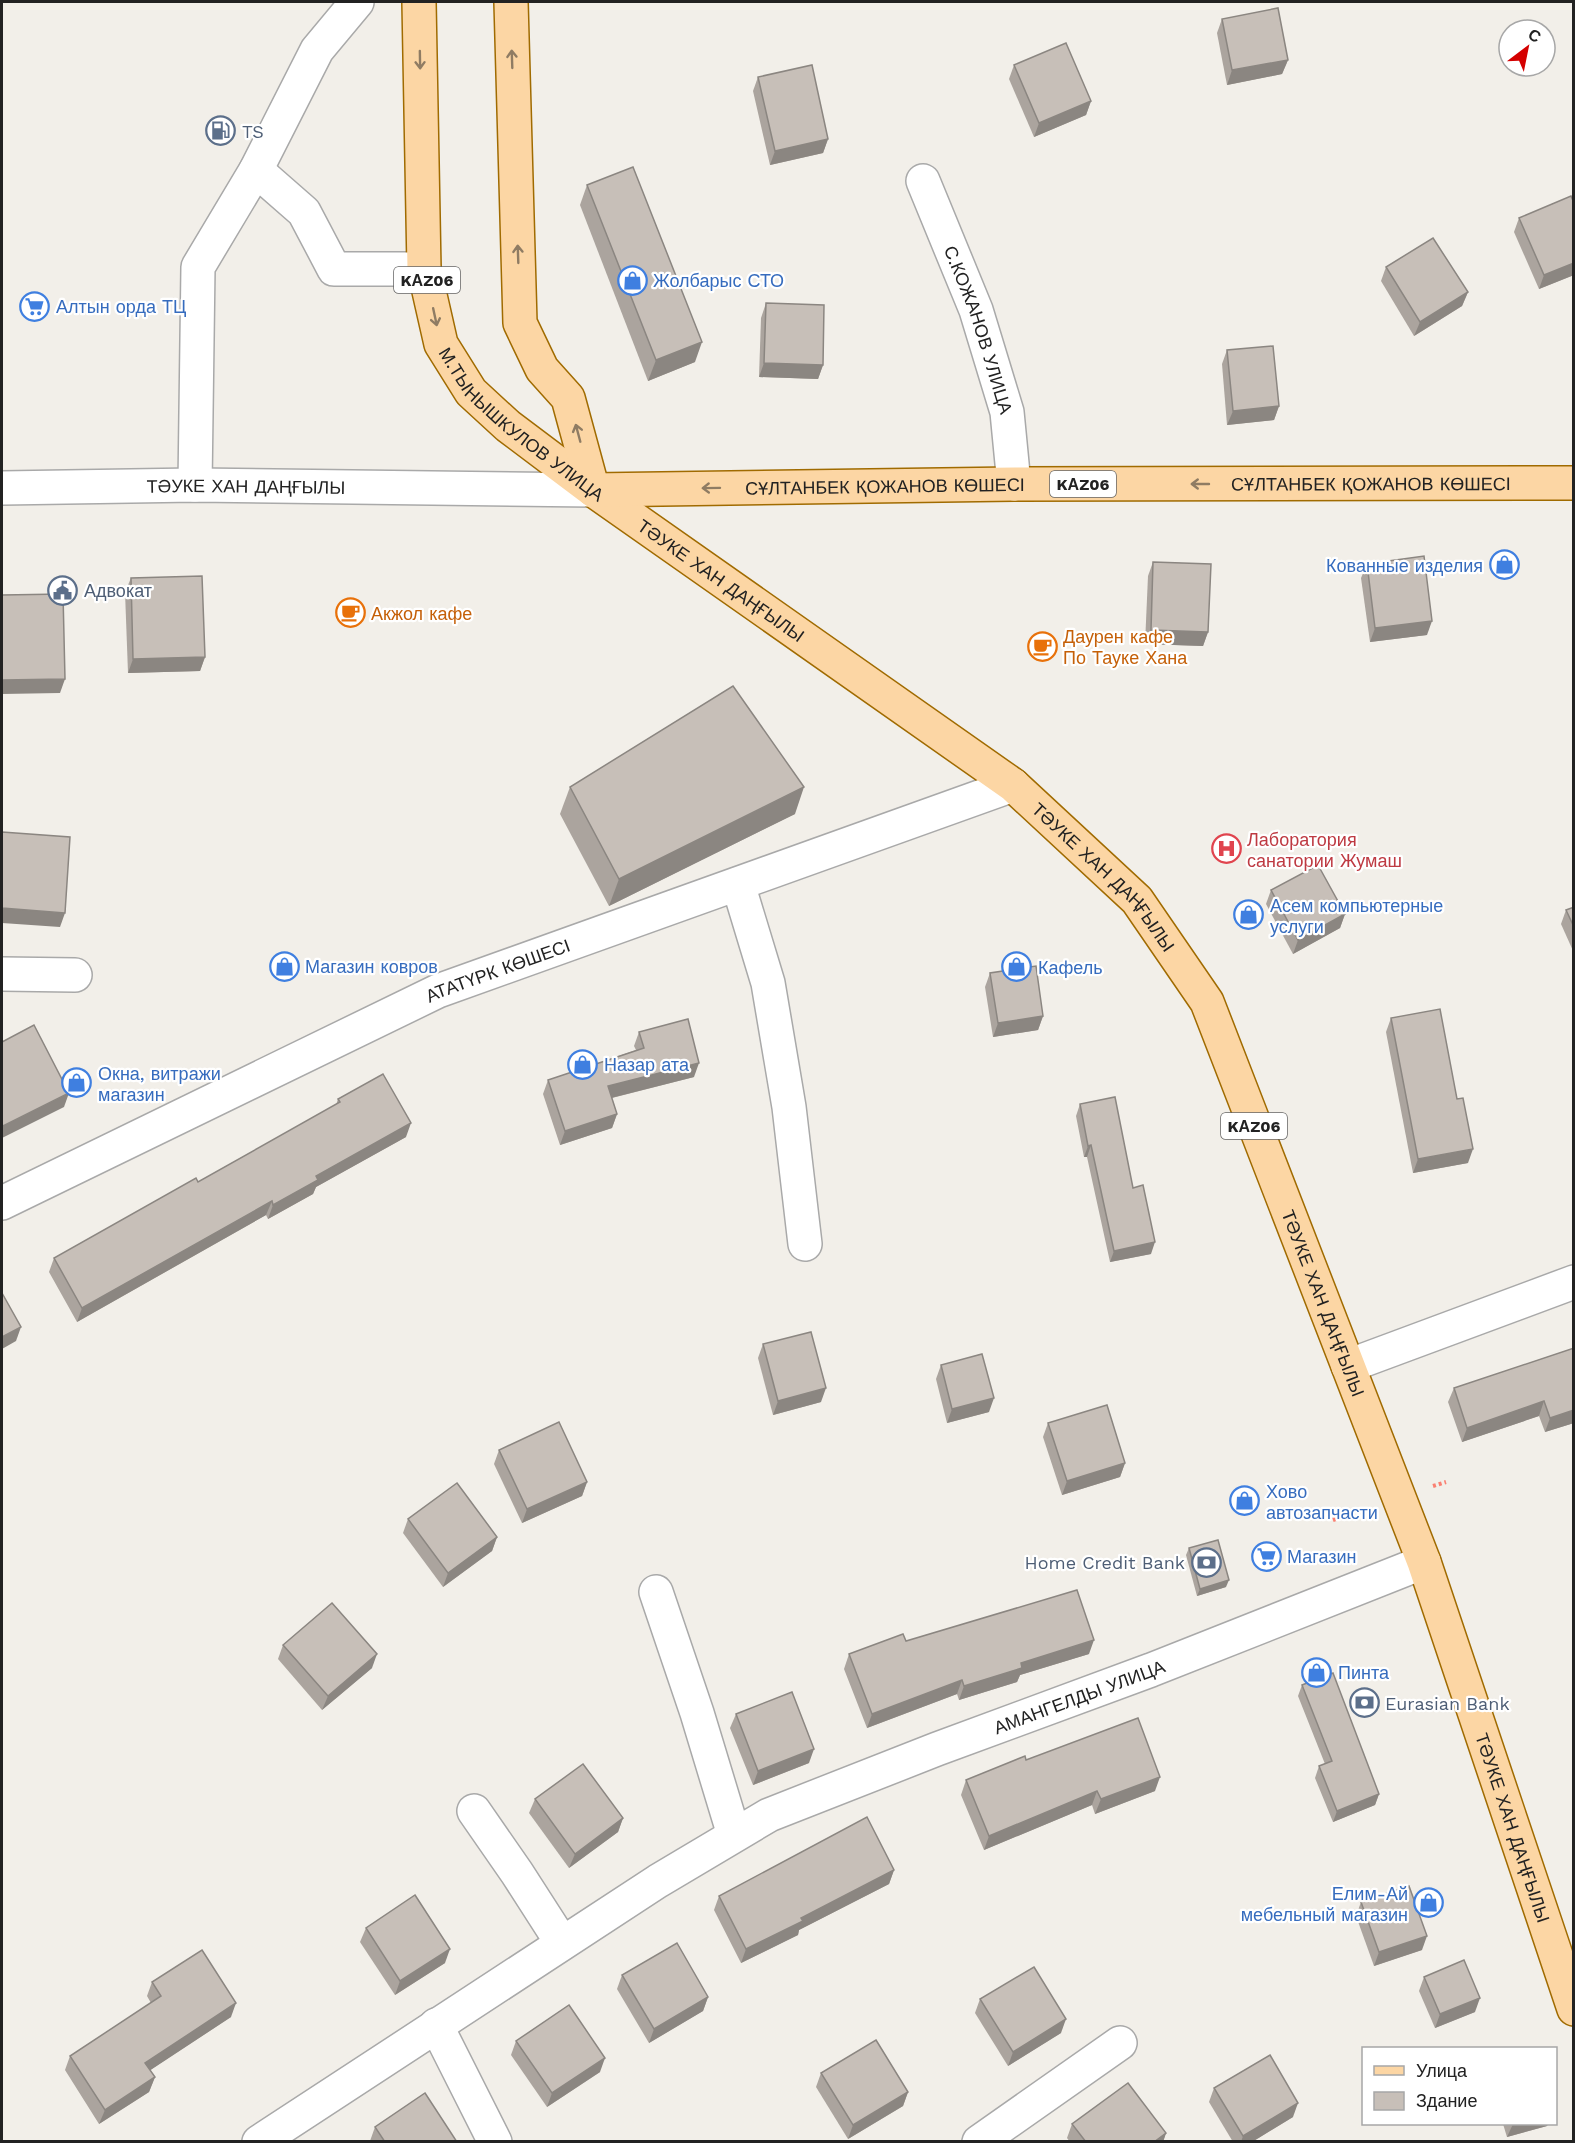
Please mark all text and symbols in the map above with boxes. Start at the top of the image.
north arrow [1497,18,1557,78]
text: С [1525,25,1545,47]
one-way arrow [415,49,426,69]
one-way arrow [507,50,518,70]
fuel station icon: TS [205,115,237,147]
place label: TS [242,121,264,142]
street label: С.КОЖАНОВ УЛИЦА [940,242,1017,416]
one-way arrow [512,245,524,265]
shop icon: Жолбарыс СТО [616,264,648,296]
road number: KАZ06 [394,267,460,293]
place label: Жолбарыс СТО [653,270,784,291]
supermarket icon: Алтын орда ТЦ [19,290,51,322]
place label: Алтын орда ТЦ [56,296,186,317]
one-way arrow [429,307,441,326]
street label: М.ТЫНЫШКУЛОВ УЛИЦА [435,343,608,505]
one-way arrow [571,424,583,443]
road number: KАZ06 [1050,471,1116,497]
street label: СҰЛТАНБЕК ҚОЖАНОВ КӨШЕСІ [745,473,1025,498]
street label: СҰЛТАНБЕК ҚОЖАНОВ КӨШЕСІ [1231,473,1511,494]
street label: ТӘУКЕ ХАН ДАҢҒЫЛЫ [147,474,345,497]
one-way arrow [1191,478,1211,490]
one-way arrow [702,482,722,494]
street label: ТӘУКЕ ХАН ДАҢҒЫЛЫ [634,514,809,646]
shop icon: Кованные изделия [1488,549,1520,581]
place label: Кованные изделия [1326,555,1483,576]
public building icon: Адвокат [47,574,79,606]
place label: Адвокат [84,580,152,601]
cafe icon: Акжол кафе [334,597,366,629]
place label: Акжол кафе [371,603,472,624]
place label: Даурен кафе По Тауке Хана [1063,626,1188,668]
cafe icon: Даурен кафе По Тауке Хана [1026,630,1058,662]
street label: ТӘУКЕ ХАН ДАҢҒЫЛЫ [1028,798,1179,955]
place label: Лаборатория санатории Жумаш [1247,829,1402,871]
hospital icon: Лаборатория санатории Жумаш [1210,833,1242,865]
place label: Асем компьютерные услуги [1270,895,1443,937]
shop icon: Асем компьютерные услуги [1233,899,1265,931]
street label: АТАТҮРК КӨШЕСІ [422,934,573,1006]
shop icon: Магазин ковров [268,950,300,982]
shop icon: Кафель [1001,951,1033,983]
place label: Магазин ковров [305,956,438,977]
place label: Кафель [1038,957,1103,978]
shop icon: Назар ата [567,1048,599,1080]
place label: Назар ата [604,1054,690,1075]
place label: Окна, витражи магазин [98,1063,221,1105]
shop icon: Окна, витражи магазин [61,1067,93,1099]
road number: KАZ06 [1221,1113,1287,1139]
street label: ТӘУКЕ ХАН ДАҢҒЫЛЫ [1278,1207,1369,1399]
place label: Хово автозапчасти [1266,1481,1378,1523]
shop icon: Хово автозапчасти [1229,1485,1261,1517]
supermarket icon: Магазин [1250,1540,1282,1572]
bank icon: Home Credit Bank [1190,1546,1222,1578]
place label: Магазин [1287,1546,1356,1567]
place label: Home Credit Bank [1025,1552,1185,1573]
street label: АМАНГЕЛДЫ УЛИЦА [991,1655,1168,1738]
shop icon: Пинта [1301,1656,1333,1688]
place label: Пинта [1338,1662,1390,1683]
bank icon: Eurasian Bank [1348,1687,1380,1719]
place label: Eurasian Bank [1385,1693,1510,1714]
street label: ТӘУКЕ ХАН ДАҢҒЫЛЫ [1472,1730,1555,1925]
place label: Елим-Ай мебельный магазин [1241,1883,1408,1925]
shop icon: Елим-Ай мебельный магазин [1413,1887,1445,1919]
legend [1362,2047,1557,2125]
text: Улица [1416,2060,1468,2081]
text: Здание [1416,2090,1477,2111]

